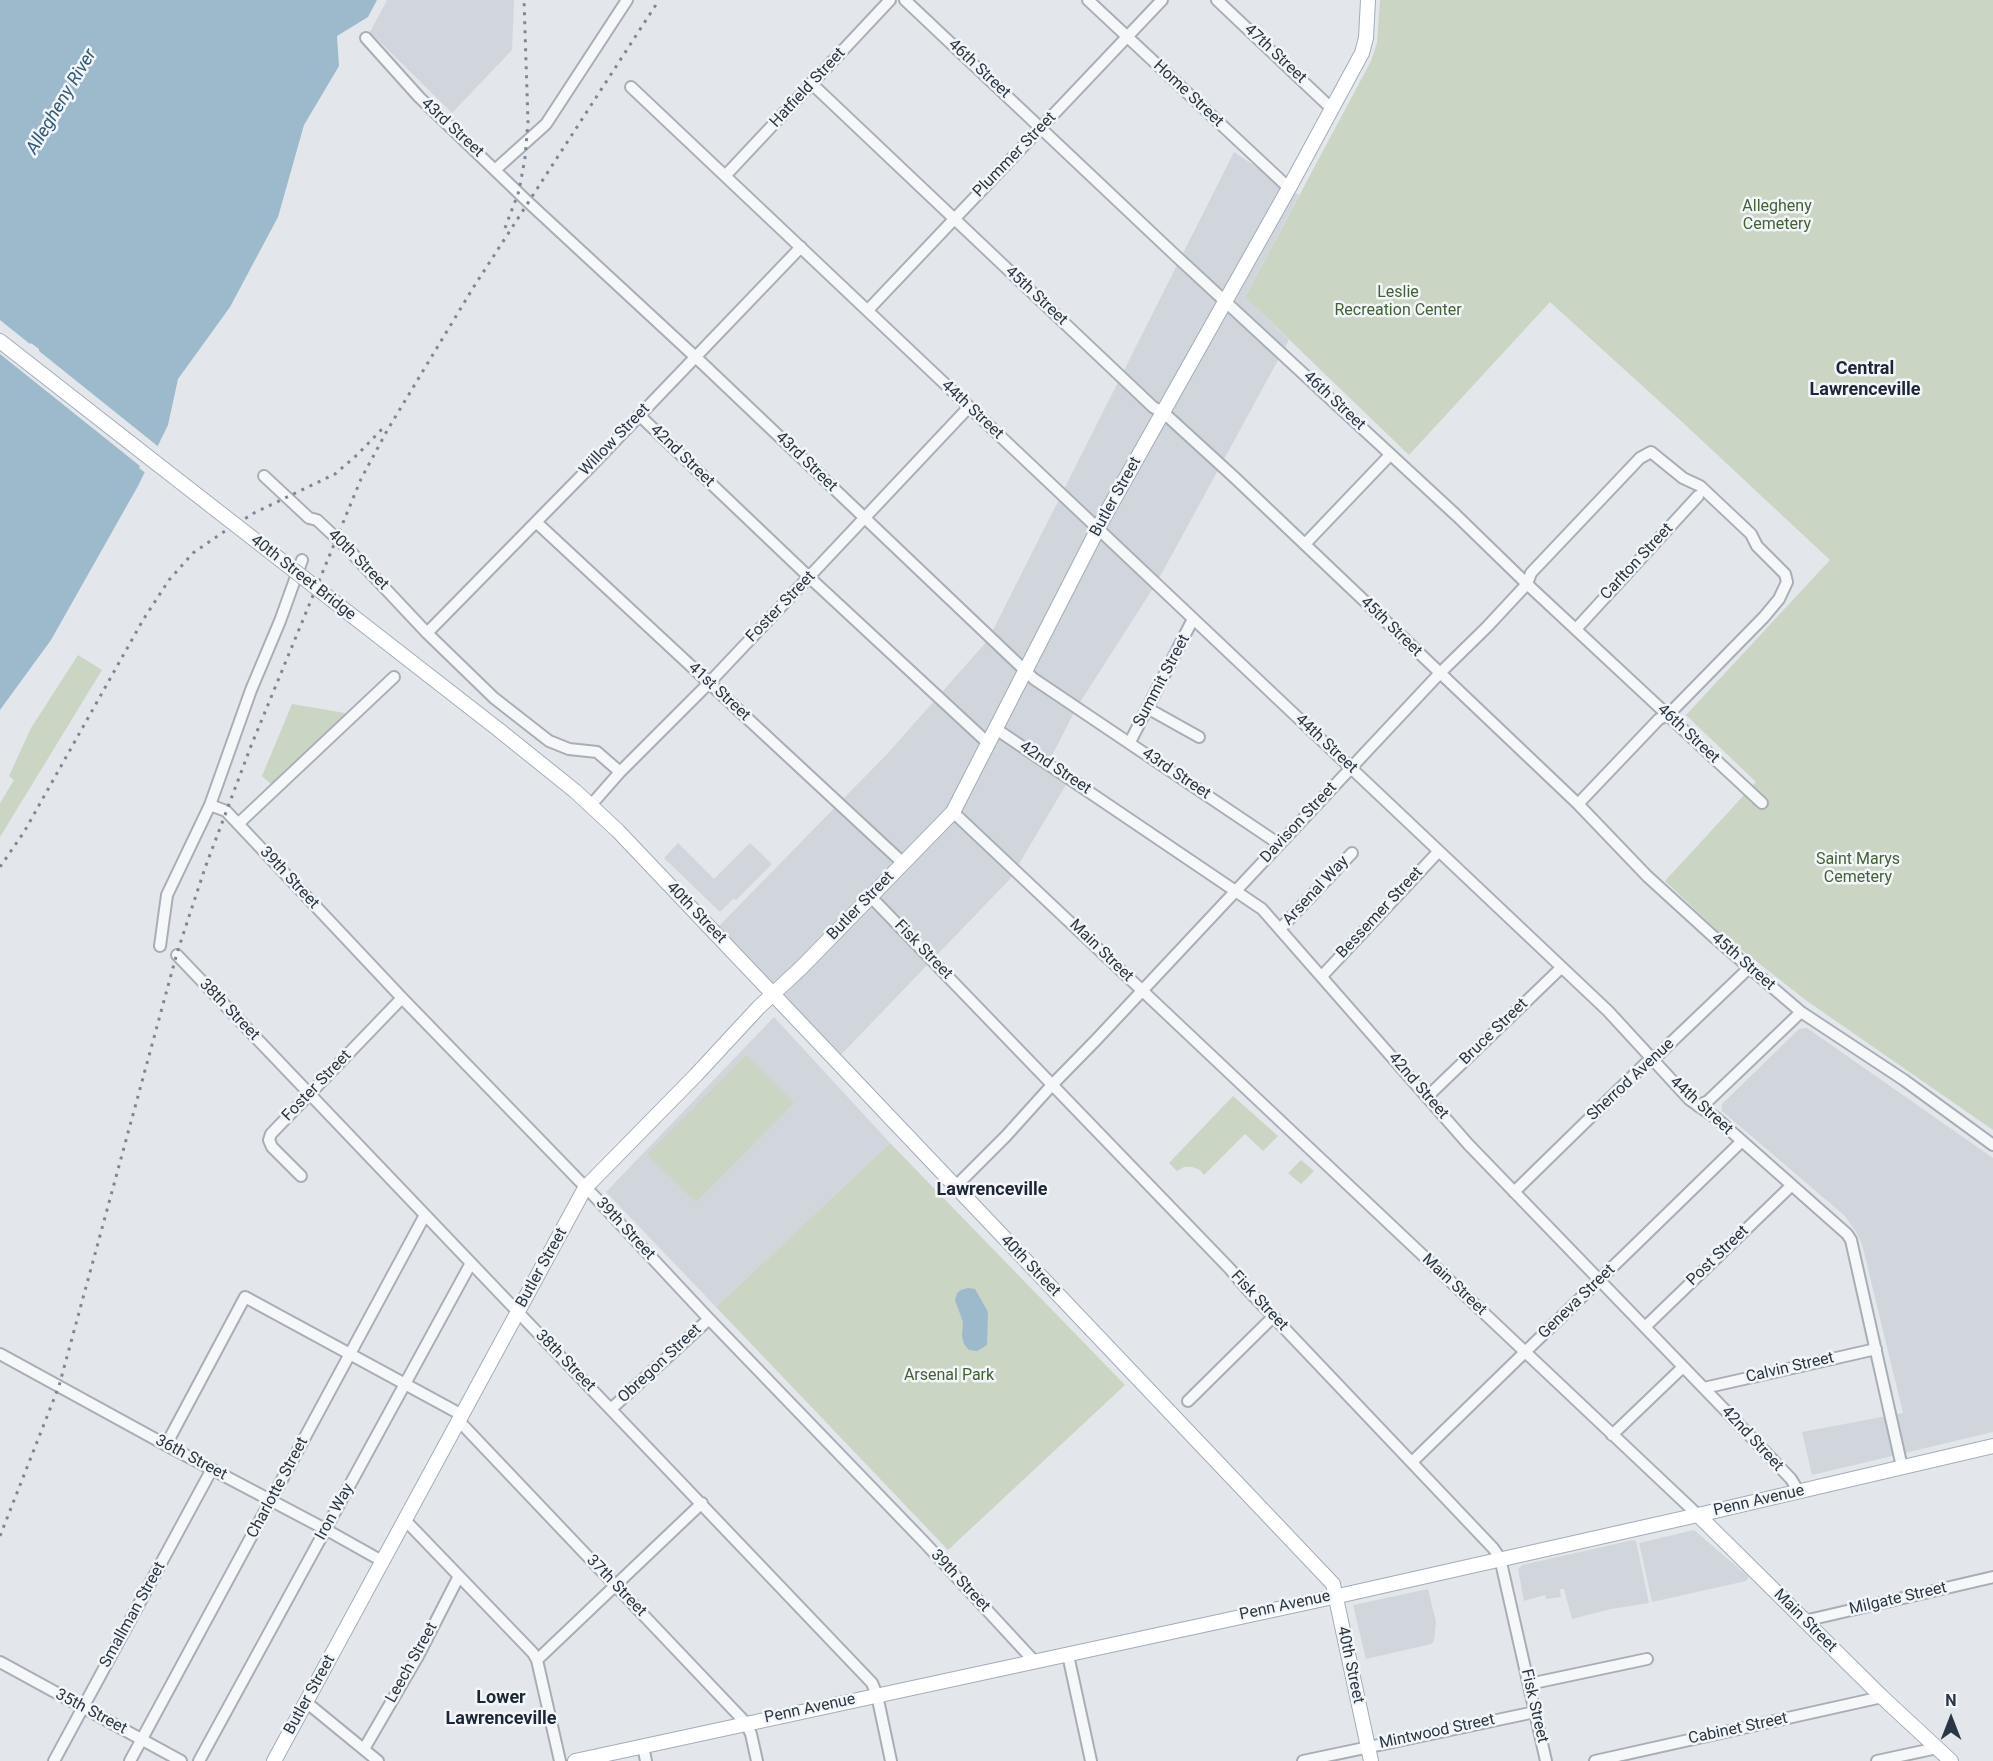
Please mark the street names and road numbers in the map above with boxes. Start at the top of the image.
street label: 47th Street [1240,20,1310,88]
street label: 46th Street [944,35,1014,103]
street label: Hatfield Street [766,44,850,132]
street label: Home Street [1149,57,1227,131]
street label: 43rd Street [417,94,487,162]
street label: Plummer Street [970,108,1060,202]
street label: 45th Street [1001,262,1071,330]
street label: 46th Street [1299,367,1369,435]
street label: 44th Street [937,376,1007,444]
street label: Willow Street [576,400,654,480]
street label: 42nd Street [646,421,718,491]
street label: 43rd Street [771,428,841,496]
street label: Butler Street [1086,454,1146,540]
street label: Carlton Street [1597,520,1677,604]
street label: 40th Street [324,526,392,594]
street label: 40th Street Bridge [247,531,359,625]
street label: Foster Street [742,567,820,647]
street label: 45th Street [1356,593,1426,661]
street label: Summit Street [1130,632,1194,730]
street label: 41st Street [684,658,754,726]
street label: 46th Street [1653,700,1723,768]
street label: 44th Street [1291,710,1361,778]
street label: 42nd Street [1016,737,1094,799]
street label: 43rd Street [1138,744,1214,804]
street label: Davison Street [1257,779,1341,867]
street label: 39th Street [255,843,323,913]
street label: Arsenal Way [1279,852,1353,930]
street label: Bessemer Street [1333,863,1427,963]
street label: Butler Street [824,868,898,944]
street label: 40th Street [662,878,730,948]
street label: Fisk Street [890,916,956,984]
street label: Main Street [1065,916,1137,986]
street label: 45th Street [1707,929,1779,995]
street label: 38th Street [195,975,263,1045]
street label: Bruce Street [1456,995,1532,1069]
street label: Sherrod Avenue [1584,1035,1678,1125]
street label: Foster Street [278,1046,356,1126]
street label: 42nd Street [1384,1049,1452,1123]
street label: 44th Street [1666,1073,1736,1139]
street label: 39th Street [591,1194,659,1264]
street label: Post Street [1683,1222,1753,1290]
street label: Butler Street [512,1225,572,1311]
street label: 40th Street [996,1231,1064,1301]
street label: Main Street [1418,1250,1490,1320]
street label: Geneva Street [1535,1261,1619,1343]
street label: Fisk Street [1226,1267,1292,1335]
street label: Obregon Street [614,1321,706,1407]
street label: 38th Street [531,1326,599,1396]
street label: Calvin Street [1744,1349,1836,1387]
street label: 42nd Street [1717,1402,1787,1476]
street label: 36th Street [152,1431,230,1485]
street label: Charlotte Street [243,1434,313,1542]
street label: Iron Way [312,1480,358,1544]
street label: Penn Avenue [1712,1481,1806,1521]
street label: 39th Street [926,1546,994,1616]
street label: 37th Street [582,1551,650,1621]
street label: Smallman Street [96,1559,170,1671]
street label: Milgate Street [1847,1578,1949,1620]
street label: Main Street [1769,1585,1841,1657]
street label: Penn Avenue [1238,1587,1332,1625]
street label: Leech Street [382,1619,442,1707]
street label: 40th Street [1332,1625,1368,1705]
street label: Butler Street [280,1652,340,1738]
street label: Fisk Street [1516,1667,1552,1745]
street label: 35th Street [52,1685,130,1739]
street label: Penn Avenue [763,1690,857,1728]
street label: Cabinet Street [1687,1709,1789,1749]
street label: Mintwood Street [1378,1710,1496,1754]

